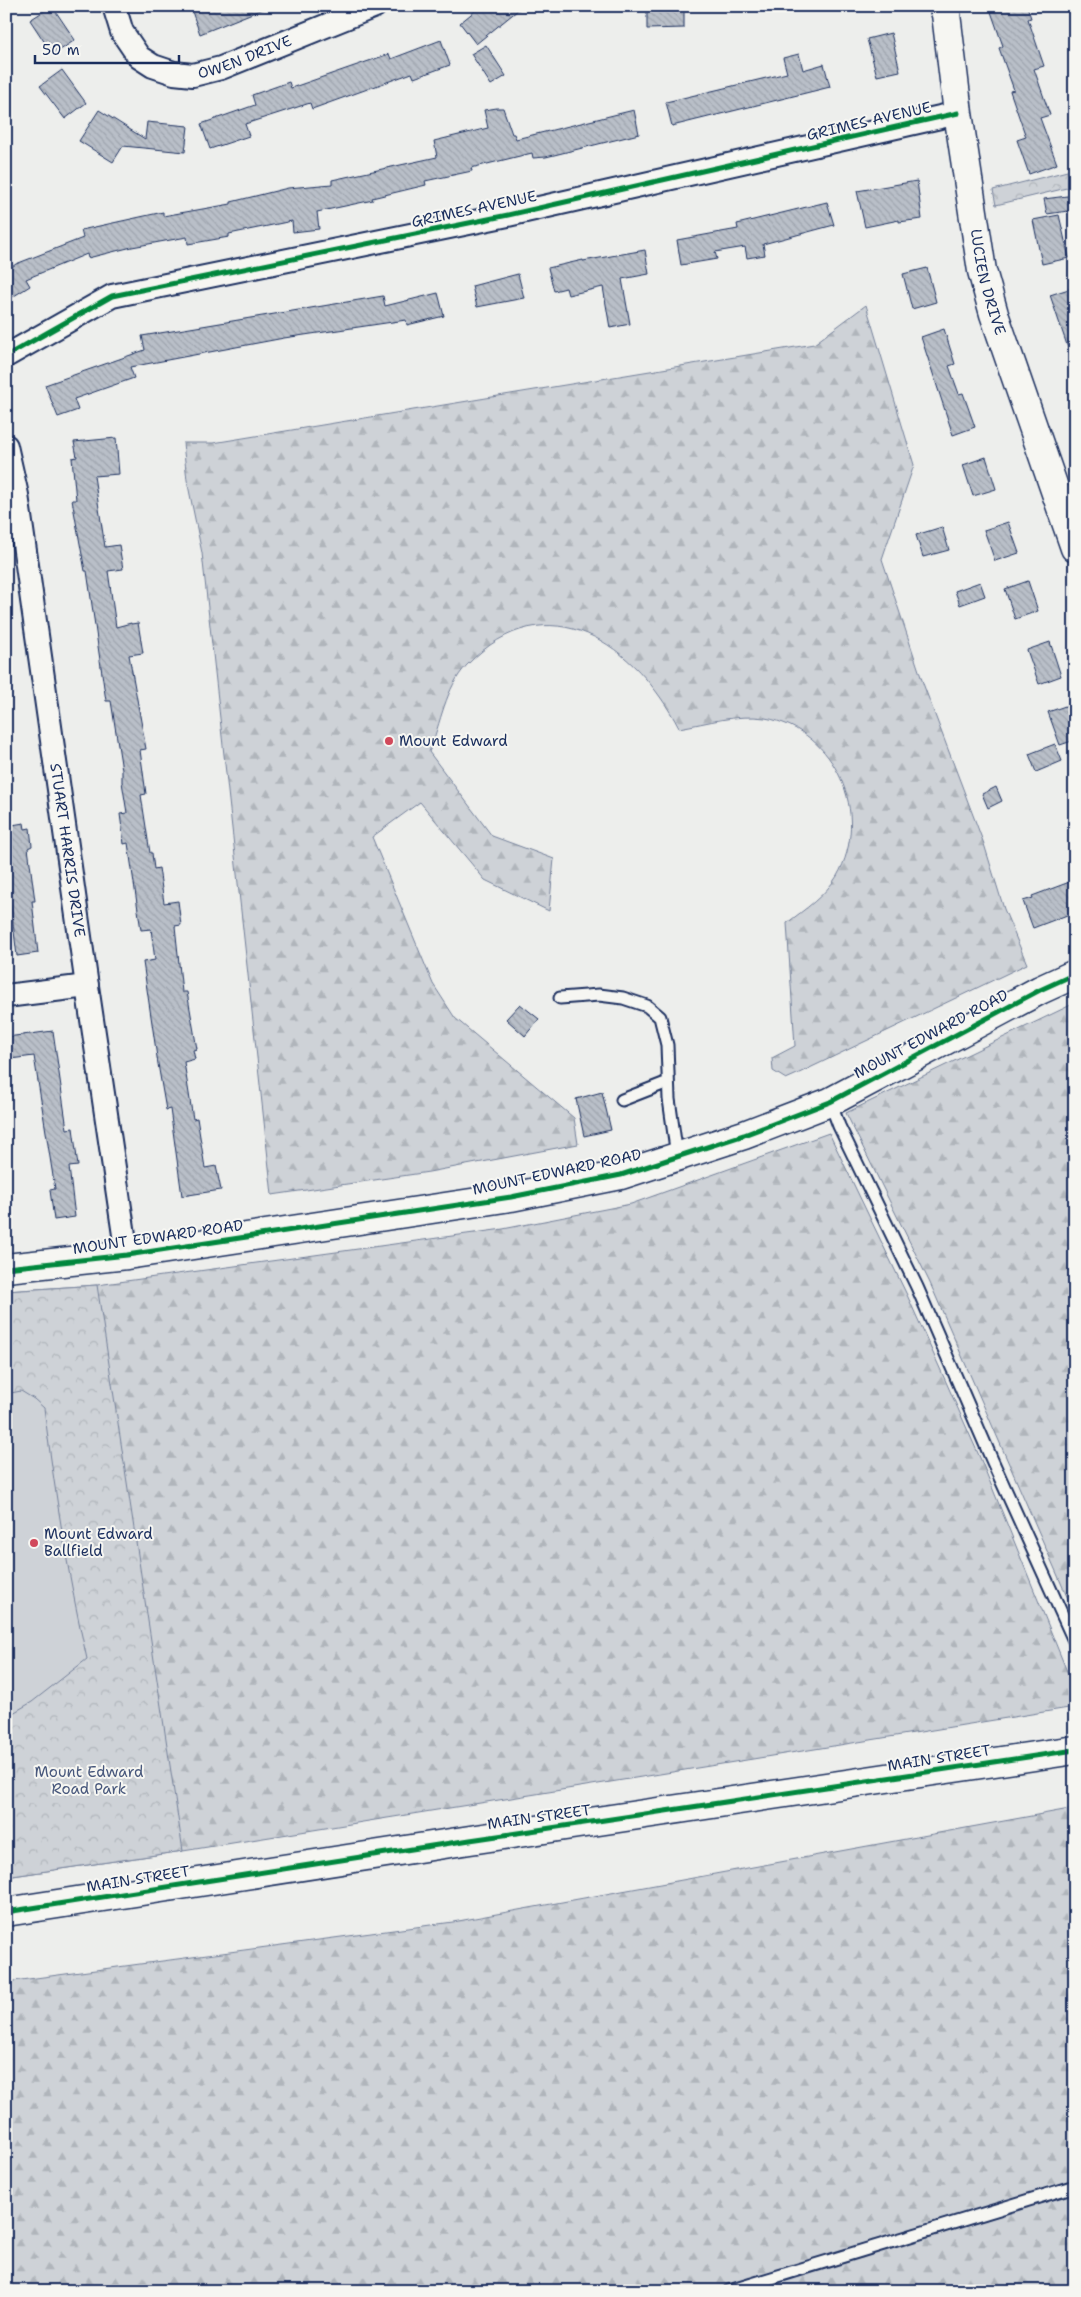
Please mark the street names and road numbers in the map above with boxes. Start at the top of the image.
street label: OWEN DRIVE [196,31,295,83]
street label: GRIMES AVENUE [805,97,933,145]
street label: GRIMES AVENUE [410,186,538,232]
street label: LUCIEN DRIVE [966,227,1011,338]
street label: STUART HARRIS DRIVE [45,762,90,938]
street label: MOUNT EDWARD ROAD [850,985,1012,1083]
street label: MOUNT EDWARD ROAD [471,1144,643,1200]
street label: MOUNT EDWARD ROAD [71,1215,245,1259]
street label: MAIN STREET [886,1740,992,1776]
street label: MAIN STREET [486,1800,592,1834]
street label: MAIN STREET [85,1861,191,1897]

